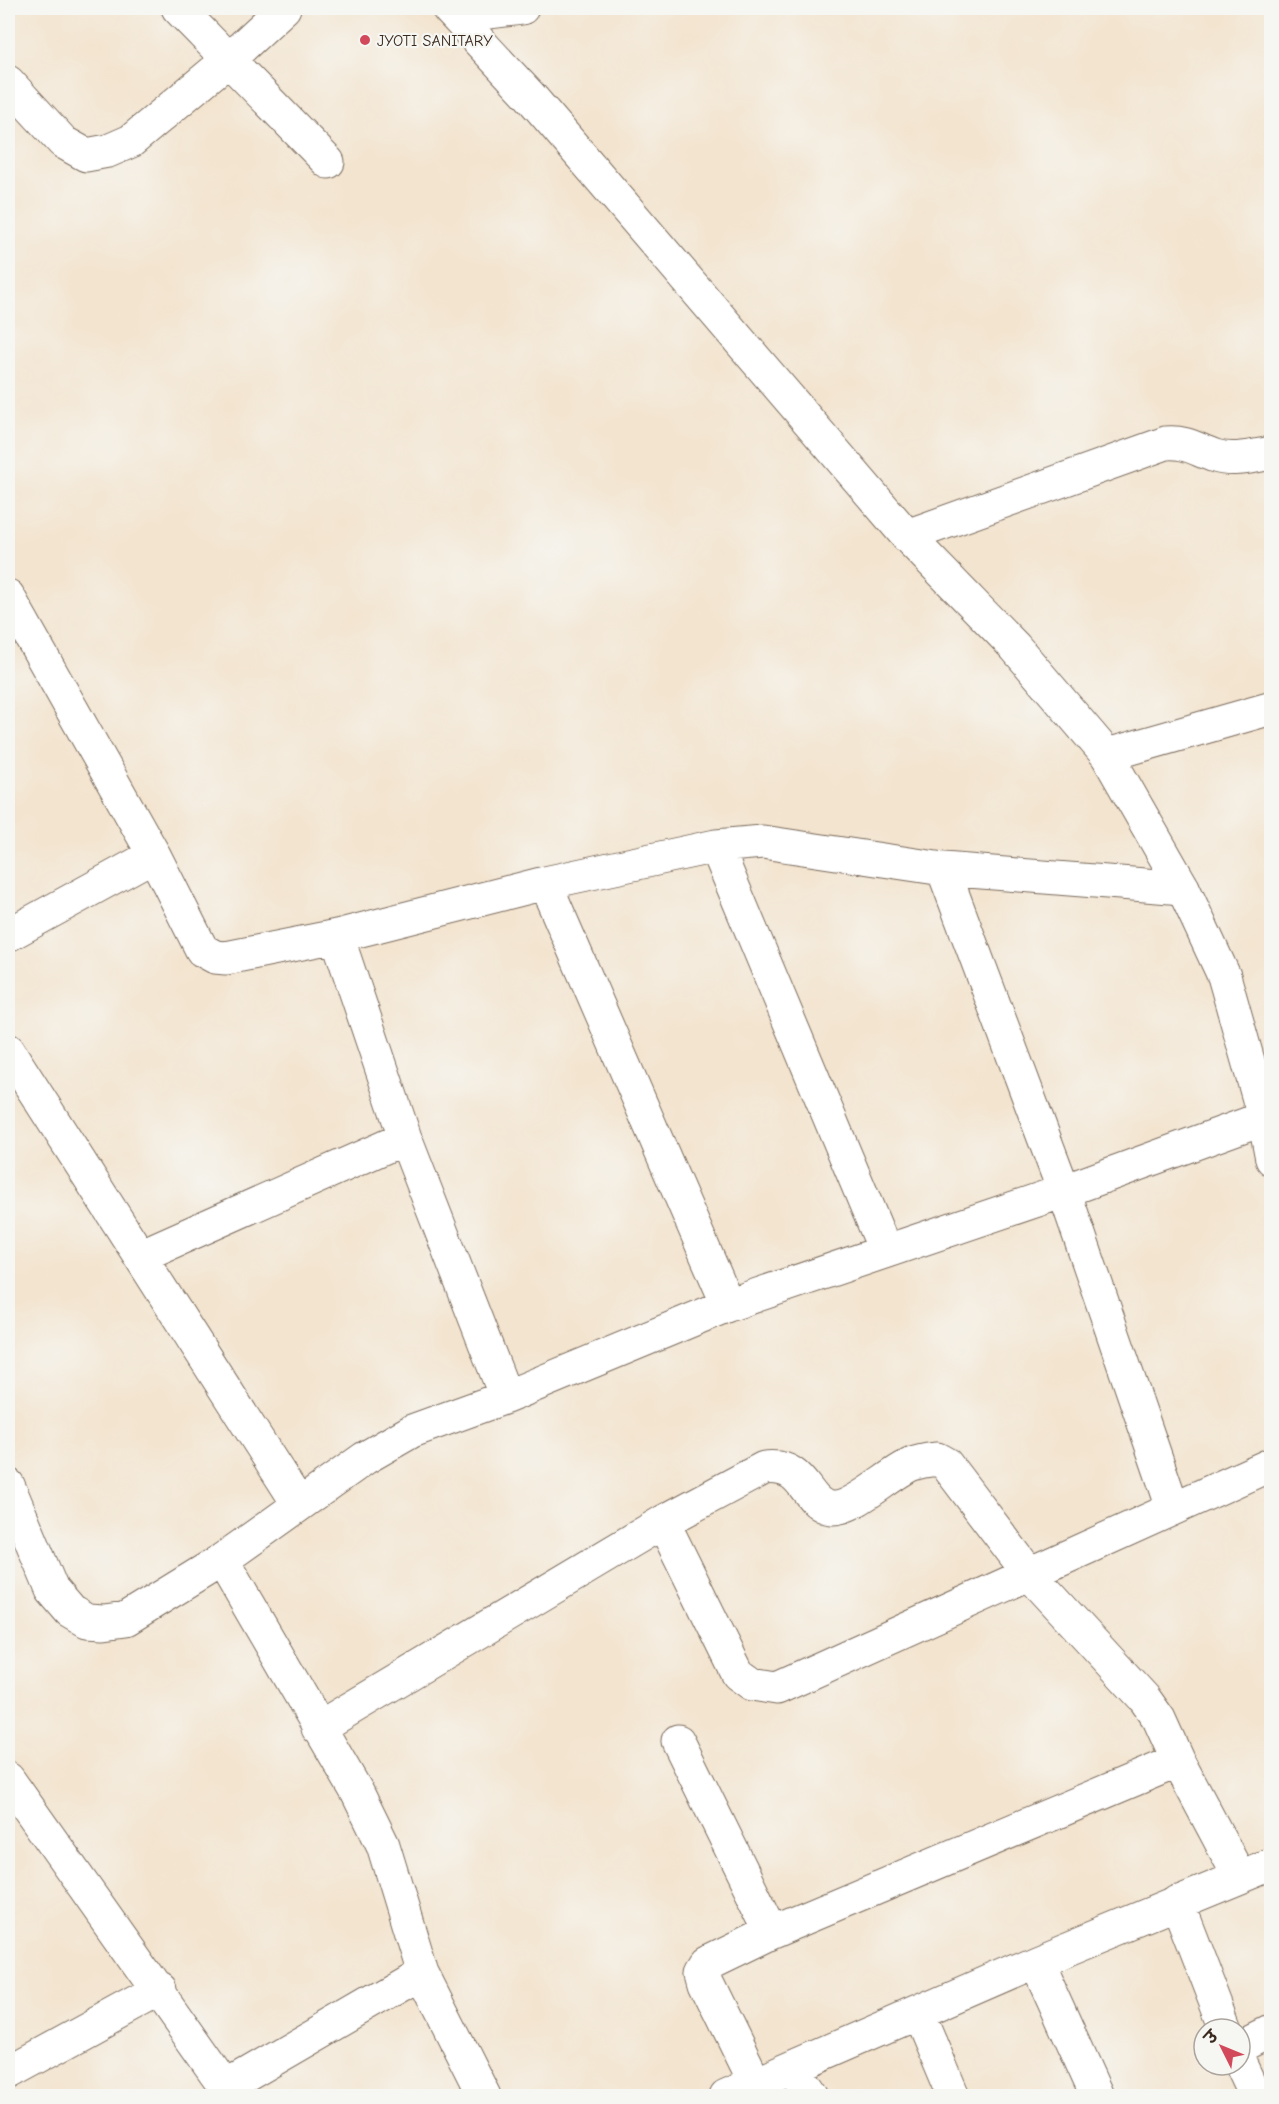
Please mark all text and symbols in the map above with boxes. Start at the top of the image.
place label: JYOTI SANITARY [377,32,493,50]
marker: JYOTI SANITARY [358,33,372,47]
north arrow [1192,2017,1252,2077]
text: उ [1200,2026,1223,2049]

